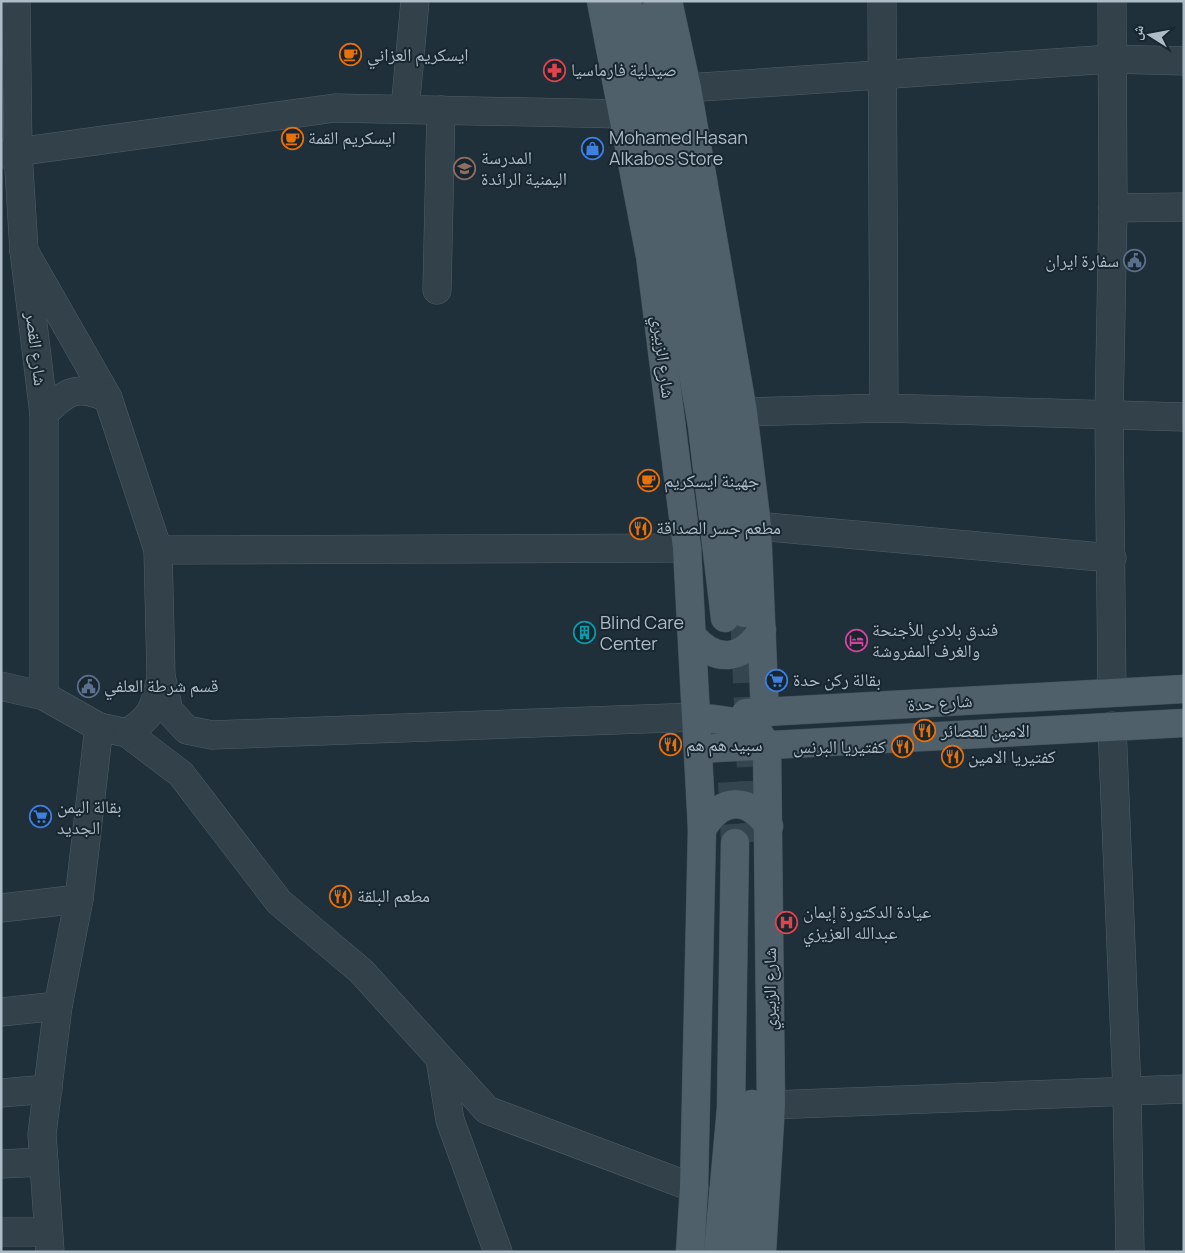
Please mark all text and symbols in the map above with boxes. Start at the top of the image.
north arrow [1125,10,1175,60]
text: ش [1126,23,1148,42]
place label: ايسكريم العزاني [367,42,469,70]
cafe icon: ايسكريم العزاني [339,43,363,67]
place label: صيدلية فارماسيا [571,57,677,81]
pharmacy icon: صيدلية فارماسيا [543,58,567,82]
place label: ايسكريم القمة [308,125,396,150]
place label: Mohamed Hasan Alkabos Store [609,125,748,170]
cafe icon: ايسكريم القمة [280,126,304,150]
shop icon: Mohamed Hasan Alkabos Store [581,136,605,160]
place label: المدرسة اليمنية الرائدة [481,145,567,190]
school or university icon: المدرسة اليمنية الرائدة [453,156,477,180]
place label: سفارة ايران [1045,248,1119,272]
public building icon: سفارة ايران [1123,249,1147,273]
street label: شارع القصر [20,310,53,387]
street label: شارع الزبيري [643,314,681,400]
place label: جهينة ايسكريم [664,468,759,493]
cafe icon: جهينة ايسكريم [636,469,660,493]
place label: مطعم جسر الصداقة [656,515,781,540]
restaurant icon: مطعم جسر الصداقة [628,516,652,540]
place label: Blind Care Center [600,610,684,655]
place label: فندق بلادي للأجنحة والغرف المفروشة [872,617,998,662]
building icon: Blind Care Center [572,621,596,645]
hotel icon: فندق بلادي للأجنحة والغرف المفروشة [844,628,868,652]
place label: بقالة ركن حدة [793,667,881,691]
supermarket icon: بقالة ركن حدة [765,668,789,692]
place label: قسم شرطة العلفي [104,673,219,701]
public building icon: قسم شرطة العلفي [76,674,100,698]
street label: شارع حدة [907,688,973,716]
place label: الامين للعصائر [940,718,1030,742]
restaurant icon: الامين للعصائر [913,719,937,743]
place label: سبيد هم هم [686,732,763,757]
restaurant icon: سبيد هم هم [658,733,682,757]
place label: كفتيريا البرنس [793,734,887,758]
restaurant icon: كفتيريا البرنس [890,735,914,759]
place label: كفتيريا الامين [968,744,1056,768]
restaurant icon: كفتيريا الامين [940,745,964,769]
place label: بقالة اليمن الجديد [57,794,122,839]
supermarket icon: بقالة اليمن الجديد [29,805,53,829]
place label: مطعم البلقة [357,883,430,908]
restaurant icon: مطعم البلقة [329,884,353,908]
place label: عيادة الدكتورة إيمان عبدالله العزيزي [803,899,931,948]
hospital icon: عيادة الدكتورة إيمان عبدالله العزيزي [775,910,799,934]
street label: شارع الزبيري [757,947,785,1031]

